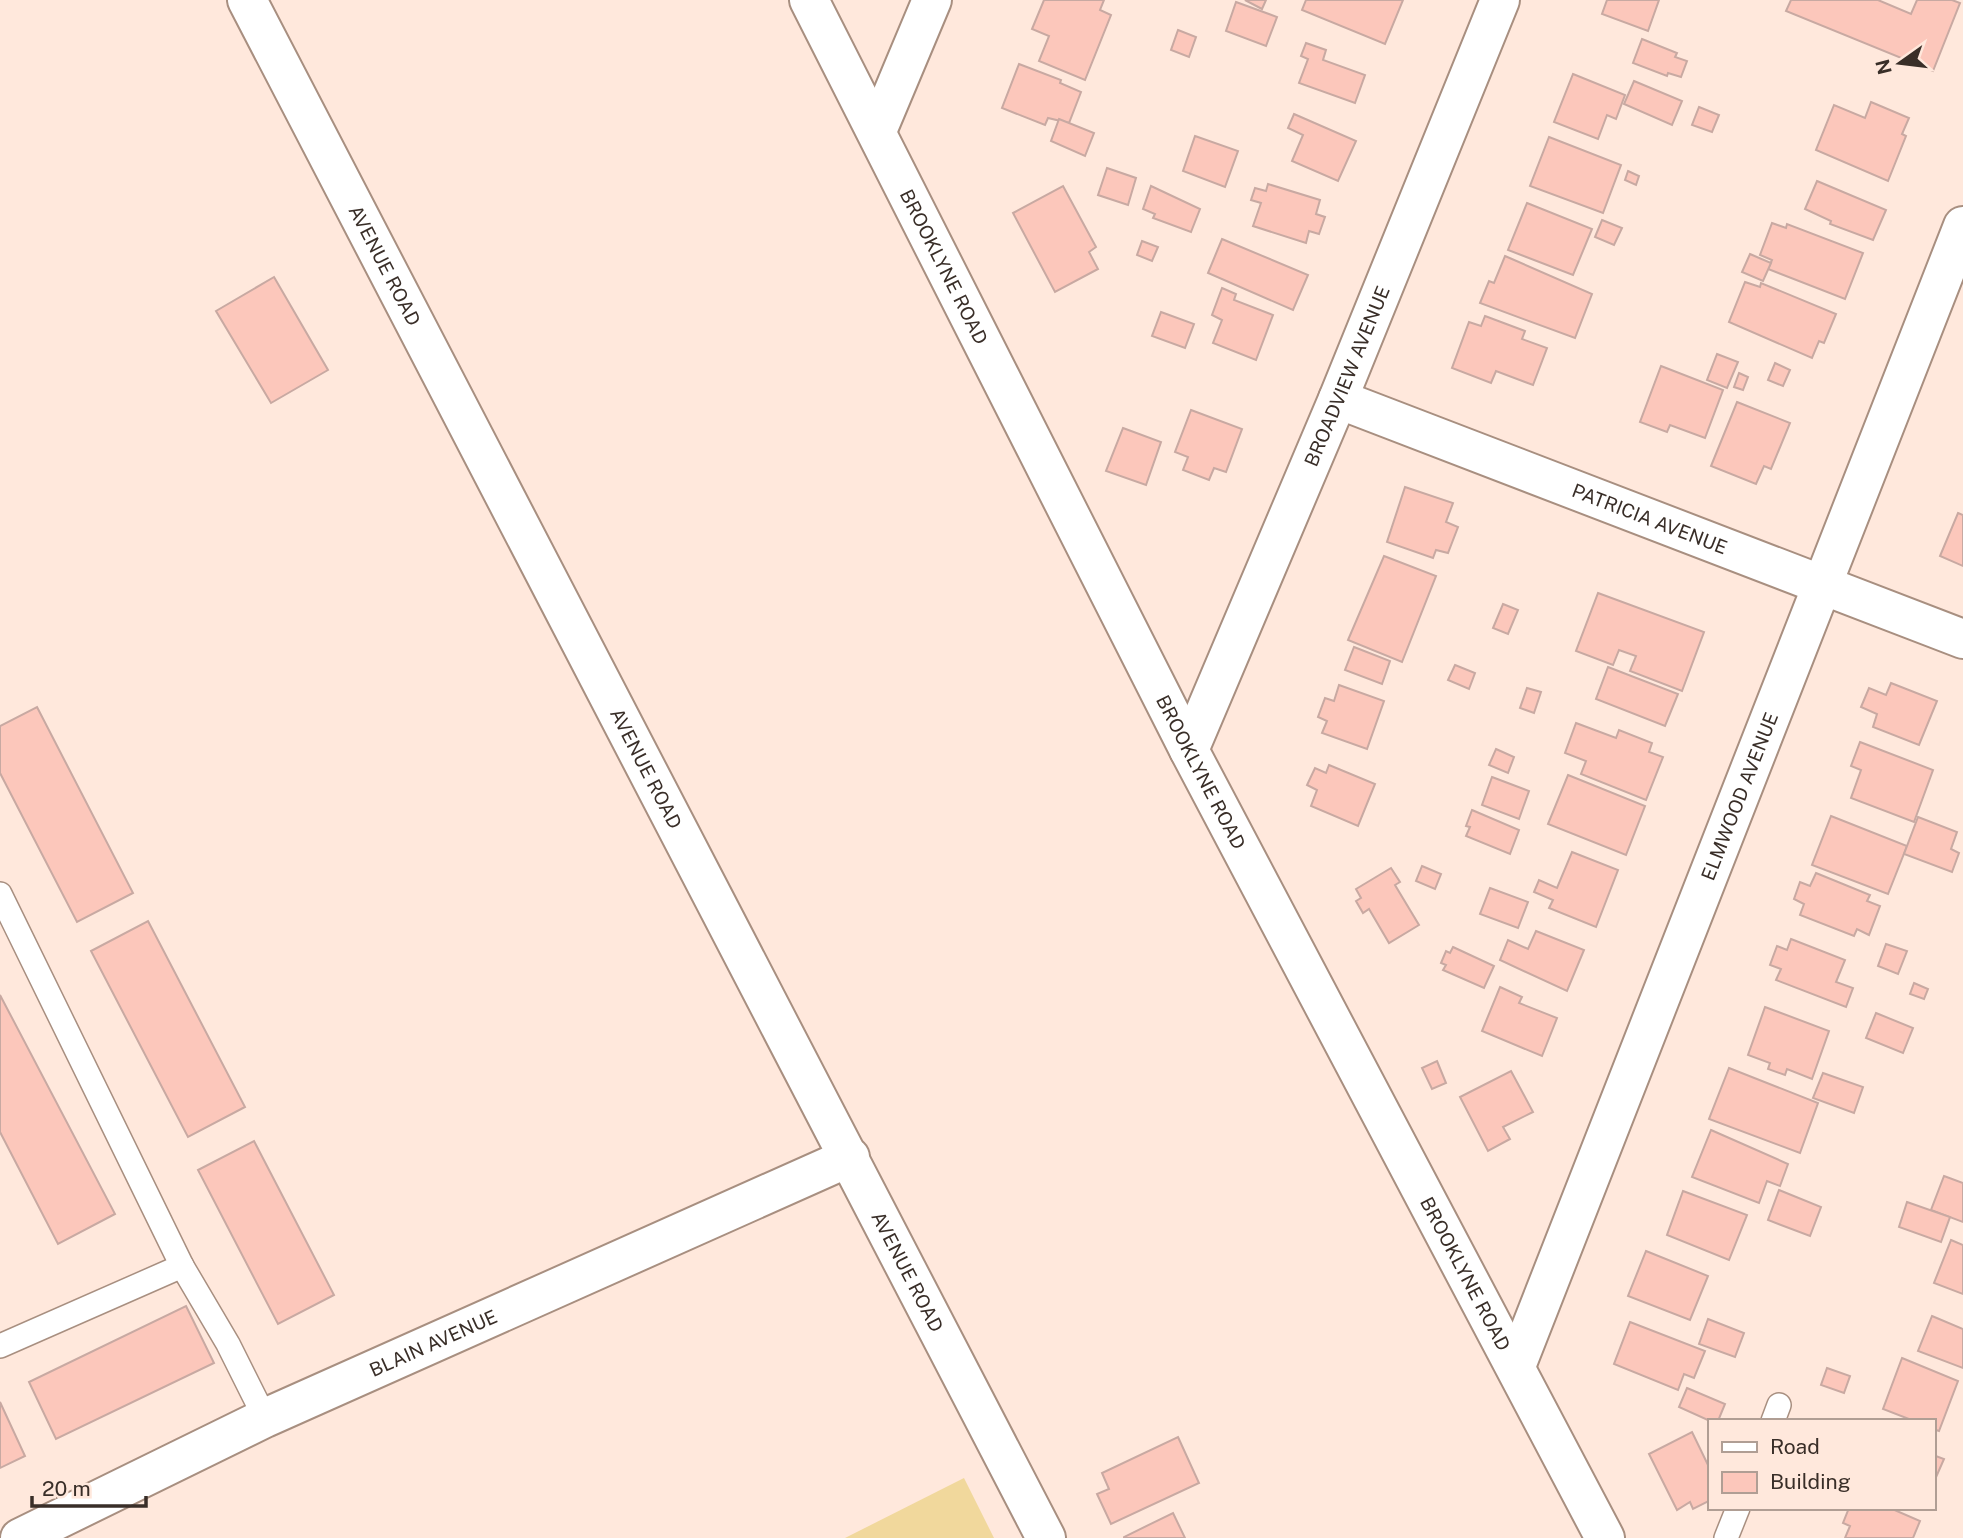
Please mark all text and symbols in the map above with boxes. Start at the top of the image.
north arrow [1865,28,1935,98]
text: N [1871,57,1896,77]
street label: BROOKLYNE ROAD [896,186,992,348]
street label: AVENUE ROAD [345,201,425,329]
street label: BROADVIEW AVENUE [1300,282,1394,470]
street label: PATRICIA AVENUE [1569,479,1730,558]
street label: BROOKLYNE ROAD [1152,691,1250,853]
street label: AVENUE ROAD [606,705,687,832]
street label: ELMWOOD AVENUE [1697,709,1782,883]
street label: BROOKLYNE ROAD [1416,1193,1515,1354]
street label: AVENUE ROAD [867,1208,948,1336]
street label: BLAIN AVENUE [366,1305,500,1381]
legend [1708,1419,1935,1510]
text: Road [1770,1434,1820,1459]
scale bar [32,1464,145,1508]
text: Building [1770,1469,1851,1494]
text: 20 m [42,1476,91,1501]

